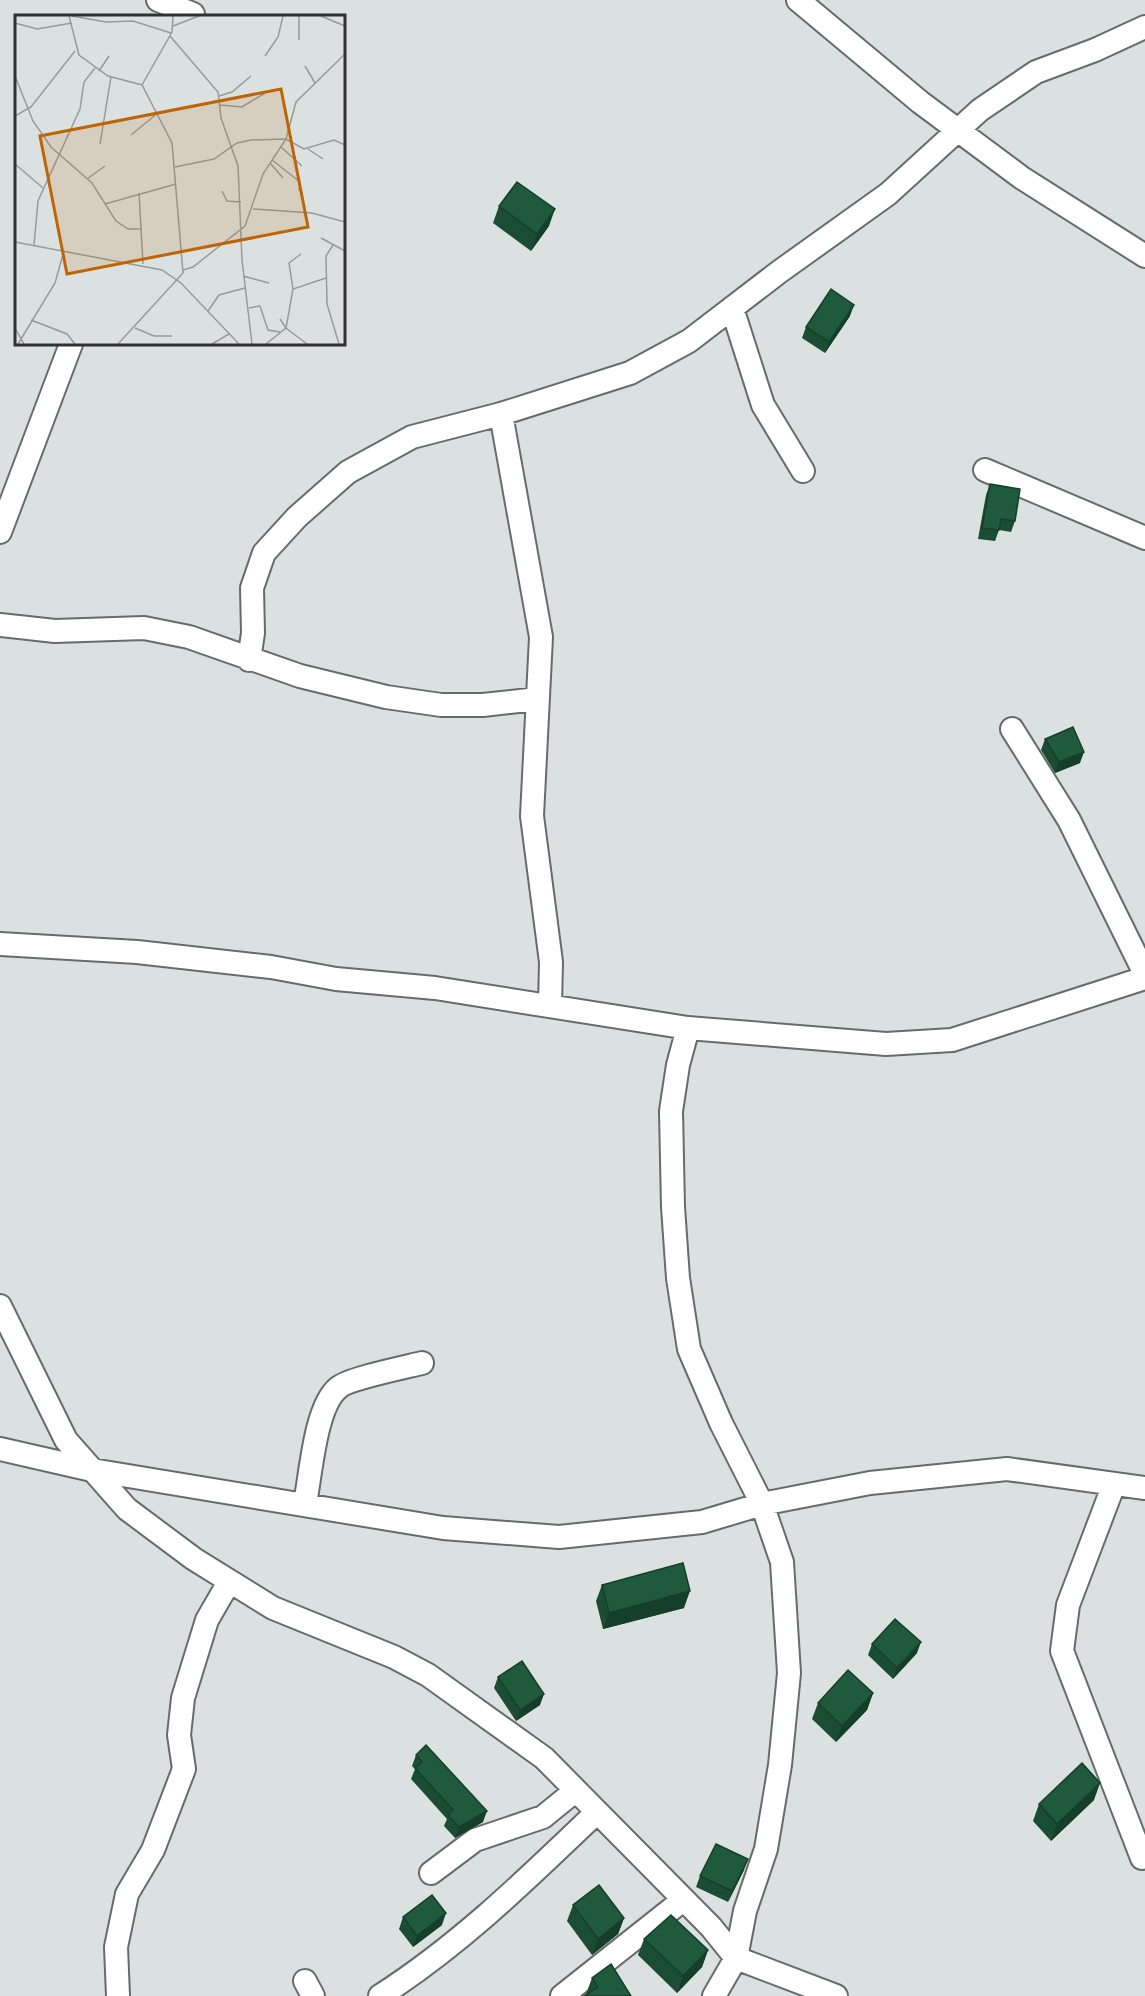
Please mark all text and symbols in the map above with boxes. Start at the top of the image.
inset map [15,15,345,345]

